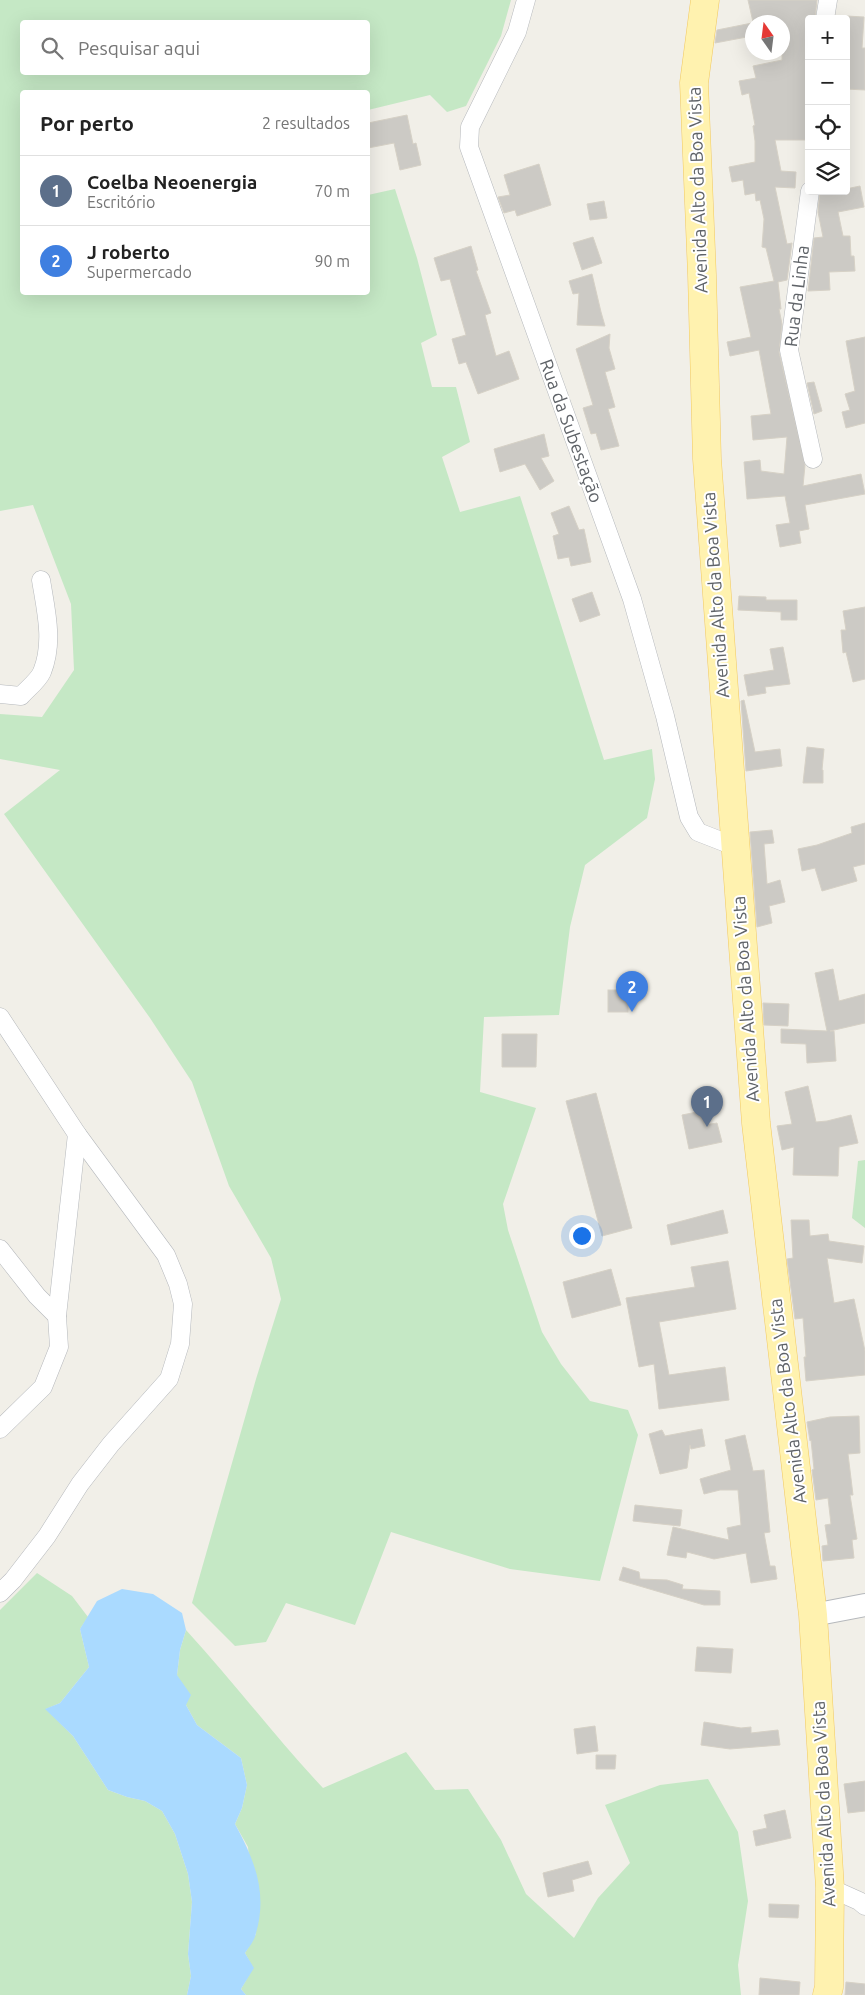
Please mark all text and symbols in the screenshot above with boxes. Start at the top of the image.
north arrow [745,15,790,60]
map controls [805,15,850,195]
button: + [805,15,850,60]
search box [20,20,370,75]
icon: search [38,34,66,62]
text: Pesquisar aqui [78,37,200,59]
button: − [805,60,850,105]
street label: Avenida Alto da Boa Vista [683,86,711,294]
button: locate [805,105,850,150]
text: Por perto [40,111,134,135]
text: 2 resultados [262,114,350,132]
button: layers [805,150,850,195]
text: Coelba Neoenergia [87,171,257,193]
text: 1 [51,182,61,200]
text: 70 m [314,182,350,200]
text: Escritório [87,193,155,211]
text: J roberto [87,241,170,263]
street label: Rua da Linha [780,244,812,348]
text: 2 [51,252,61,270]
text: 90 m [314,252,350,270]
text: Supermercado [87,263,192,281]
street label: Rua da Subestação [537,356,607,505]
street label: Avenida Alto da Boa Vista [698,491,732,699]
street label: Avenida Alto da Boa Vista [728,895,762,1103]
pin: 2 [616,971,648,1012]
pin: 1 [691,1086,723,1127]
your location [569,1223,595,1249]
street label: Avenida Alto da Boa Vista [764,1297,810,1505]
street label: Avenida Alto da Boa Vista [808,1700,838,1908]

